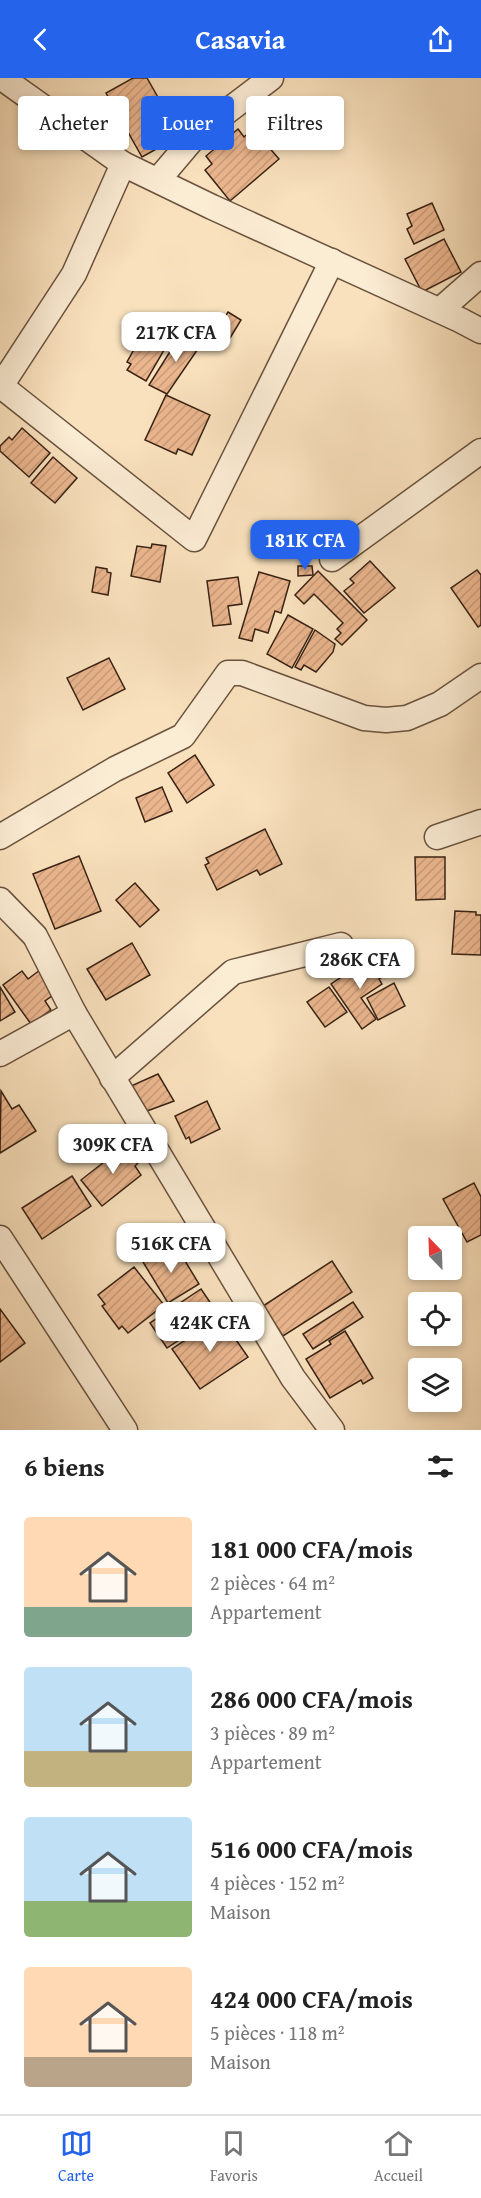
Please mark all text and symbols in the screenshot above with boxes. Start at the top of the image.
text: Casavia [195,19,286,59]
icon: back [24,23,57,56]
icon: share [424,23,457,56]
chip: Acheter [18,96,129,150]
chip: Louer [141,96,234,150]
chip: Filtres [246,96,344,150]
pin: 217K CFA [114,312,238,363]
text: 217K CFA [135,317,217,346]
pin: 181K CFA [243,520,367,571]
text: 181K CFA [264,525,346,554]
pin: 286K CFA [298,939,422,990]
text: 286K CFA [319,944,401,973]
pin: 309K CFA [51,1124,175,1175]
text: 309K CFA [72,1129,154,1158]
pin: 516K CFA [109,1223,233,1274]
north arrow [408,1226,462,1280]
map controls [408,1226,462,1412]
text: 516K CFA [130,1228,212,1257]
button: locate [408,1292,462,1346]
pin: 424K CFA [148,1302,272,1353]
text: 424K CFA [169,1307,251,1336]
button: layers [408,1358,462,1412]
text: 6 biens [24,1447,105,1486]
icon: filters [424,1450,457,1483]
text: 181 000 CFA/mois [210,1529,413,1568]
icon: home [72,1541,144,1613]
text: 2 pièces · 64 m² [210,1568,335,1597]
text: Appartement [210,1597,322,1626]
text: 286 000 CFA/mois [210,1679,413,1718]
icon: home [72,1691,144,1763]
text: 3 pièces · 89 m² [210,1718,335,1747]
text: Appartement [210,1747,322,1776]
text: 516 000 CFA/mois [210,1829,413,1868]
icon: home [72,1841,144,1913]
text: 4 pièces · 152 m² [210,1868,345,1897]
text: Maison [210,1897,271,1926]
text: 424 000 CFA/mois [210,1979,413,2018]
icon: home [72,1991,144,2063]
text: 5 pièces · 118 m² [210,2018,345,2047]
text: Maison [210,2047,271,2076]
tab: Carte [58,2127,94,2187]
tab: Favoris [210,2127,258,2187]
tab: Accueil [374,2127,423,2187]

